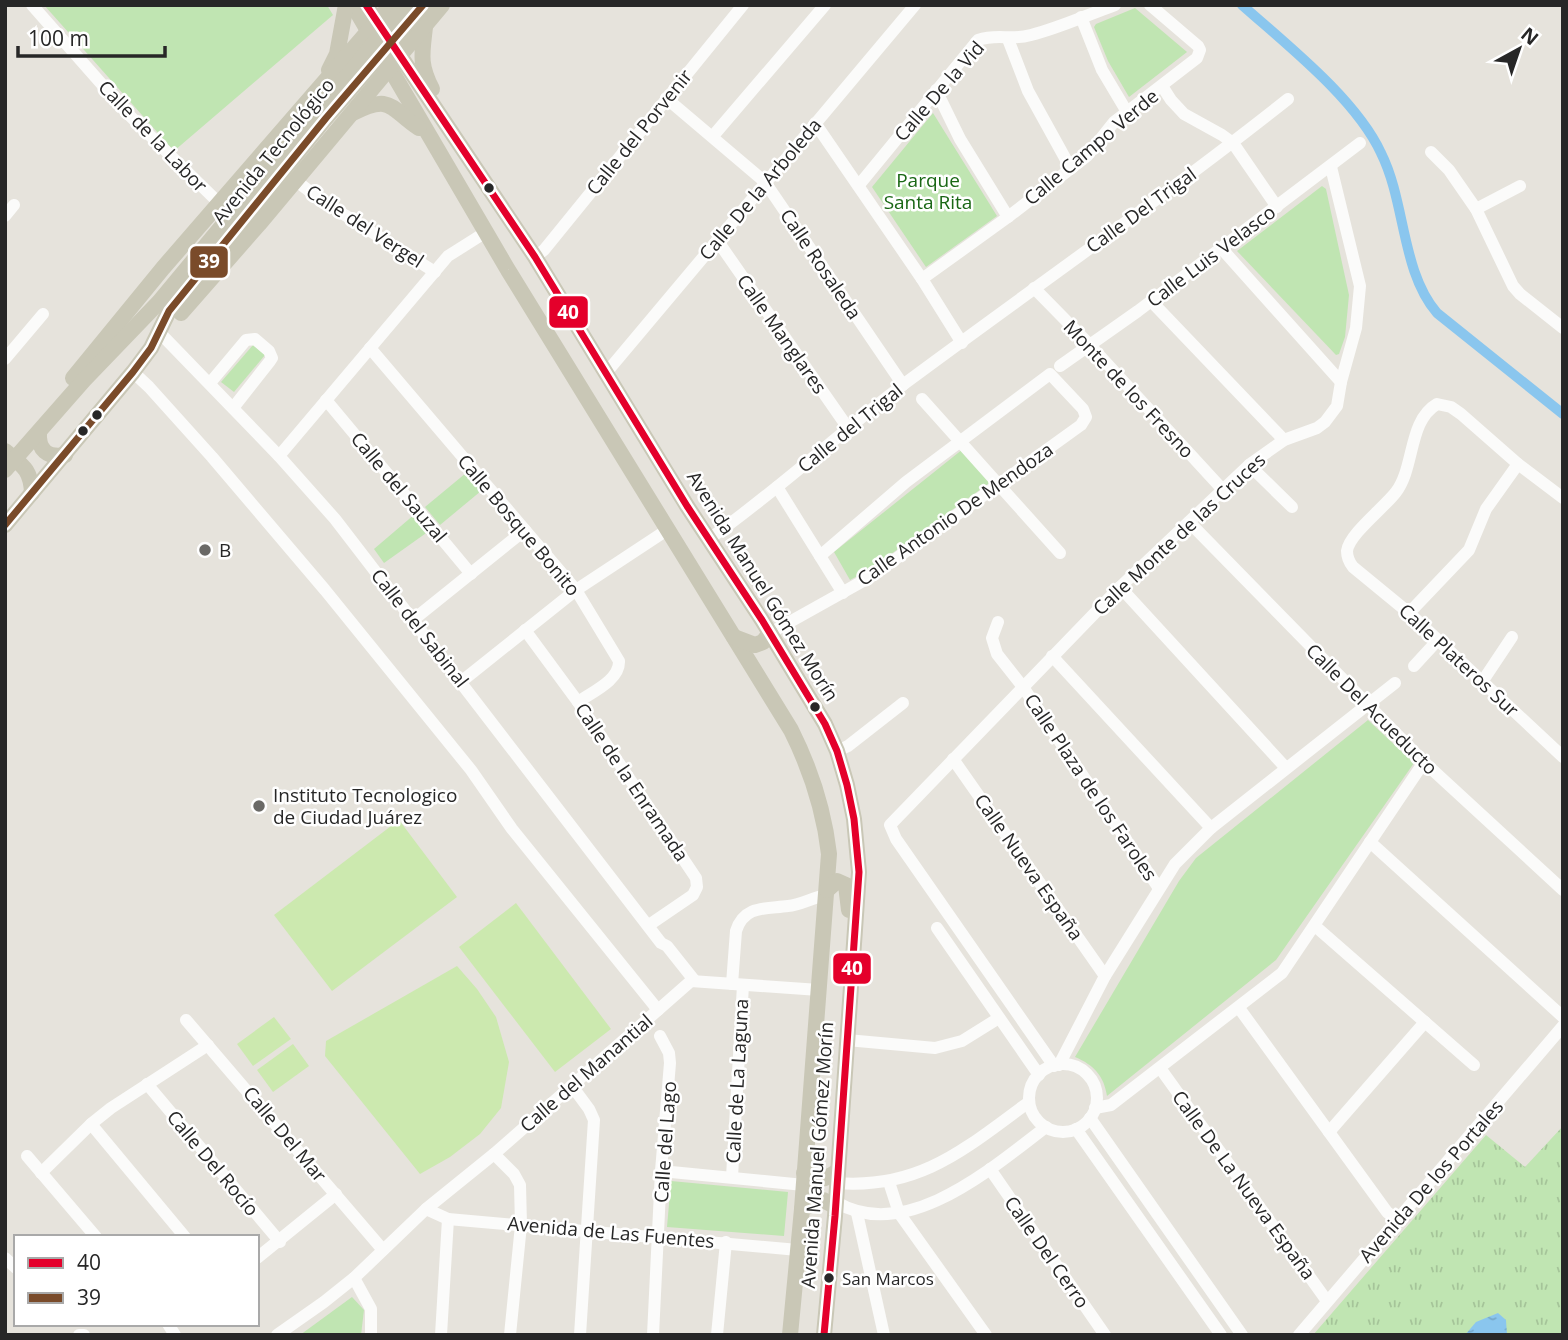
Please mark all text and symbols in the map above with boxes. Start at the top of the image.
scale bar [18,14,164,58]
north arrow [1484,14,1554,84]
text: N [1516,21,1544,51]
text: 100 m [28,24,89,52]
street label: Calle De la Vid [888,35,990,147]
street label: Calle del Porvenir [580,64,698,200]
street label: Avenida Tecnológico [206,73,340,229]
street label: Calle de la Labor [93,74,213,198]
street label: Calle Campo Verde [1018,83,1164,211]
street label: Calle De la Arboleda [693,113,827,265]
street label: Calle Del Trigal [1081,161,1201,259]
park label: Parque Santa Rita [884,167,972,215]
street label: Calle del Vergel [301,178,429,274]
unlabelled marker [482,181,496,195]
street label: Calle Luis Velasco [1141,199,1281,313]
street label: Calle Rosaleda [774,204,868,324]
line badge: 39 [189,245,229,279]
text: 39 [198,248,220,274]
street label: Calle Manglares [731,269,833,399]
line badge: 40 [548,295,589,329]
text: 40 [557,299,579,325]
street label: Monte de los Fresno [1058,314,1200,464]
street label: Calle del Trigal [792,377,908,479]
unlabelled marker [90,408,104,422]
unlabelled marker [76,424,90,438]
street label: Calle del Sauzal [345,426,453,548]
street label: Calle Antonio De Mendoza [852,436,1058,592]
street label: Calle Monte de las Cruces [1087,447,1271,621]
street label: Calle Bosque Bonito [452,449,586,601]
street label: Avenida Manuel Gómez Morín [681,466,845,706]
place label: B [219,537,231,563]
marker: B [197,542,213,558]
street label: Calle del Sabinal [365,563,475,693]
street label: Calle Plateros Sur [1393,598,1525,723]
street label: Calle Del Acueducto [1301,638,1443,780]
street label: Calle Plaza de los Faroles [1019,688,1163,886]
street label: Calle de la Enramada [569,698,695,866]
unlabelled marker [808,700,822,714]
place label: Instituto Tecnologico de Ciudad Juárez [273,782,457,830]
street label: Calle Nueva España [969,789,1089,945]
marker: Instituto Tecnologico de Ciudad Juárez [251,798,267,814]
line badge: 40 [832,952,872,985]
text: 40 [841,955,863,981]
street label: Calle de La Laguna [720,998,754,1164]
street label: Calle del Manantial [514,1008,658,1138]
street label: Avenida Manuel Gómez Morín [795,1021,839,1289]
street label: Calle del Lago [648,1080,682,1204]
street label: Calle Del Mar [237,1081,333,1187]
street label: Calle De La Nueva España [1166,1085,1322,1285]
street label: Avenida De los Portales [1353,1094,1509,1268]
street label: Calle Del Rocío [161,1105,265,1221]
street label: Calle Del Cerro [999,1191,1095,1313]
street label: Avenida de Las Fuentes [506,1210,716,1254]
legend [14,1235,259,1326]
text: 40 [77,1248,101,1276]
place label: San Marcos [842,1267,934,1290]
marker: San Marcos [822,1271,836,1285]
text: 39 [77,1283,101,1311]

